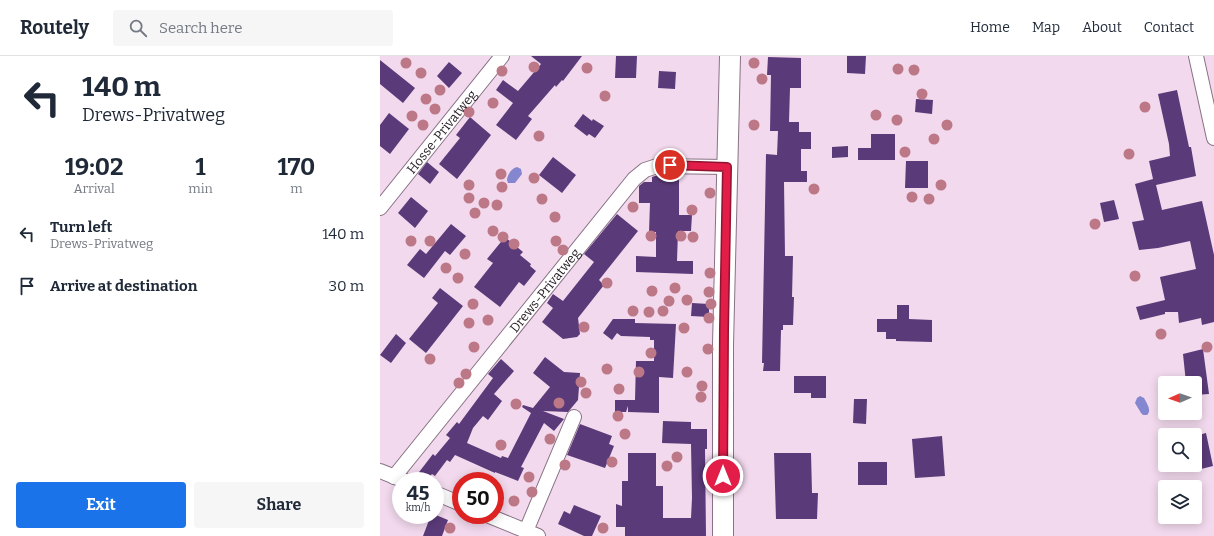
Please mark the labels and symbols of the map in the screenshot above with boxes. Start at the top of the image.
street label: Hosse-Privatweg [404,87,480,177]
pin [653,148,687,182]
street label: Drews-Privatweg [507,245,583,335]
north arrow [1158,376,1202,420]
position arrow [702,455,744,497]
speed limit sign: 50 [452,472,504,524]

